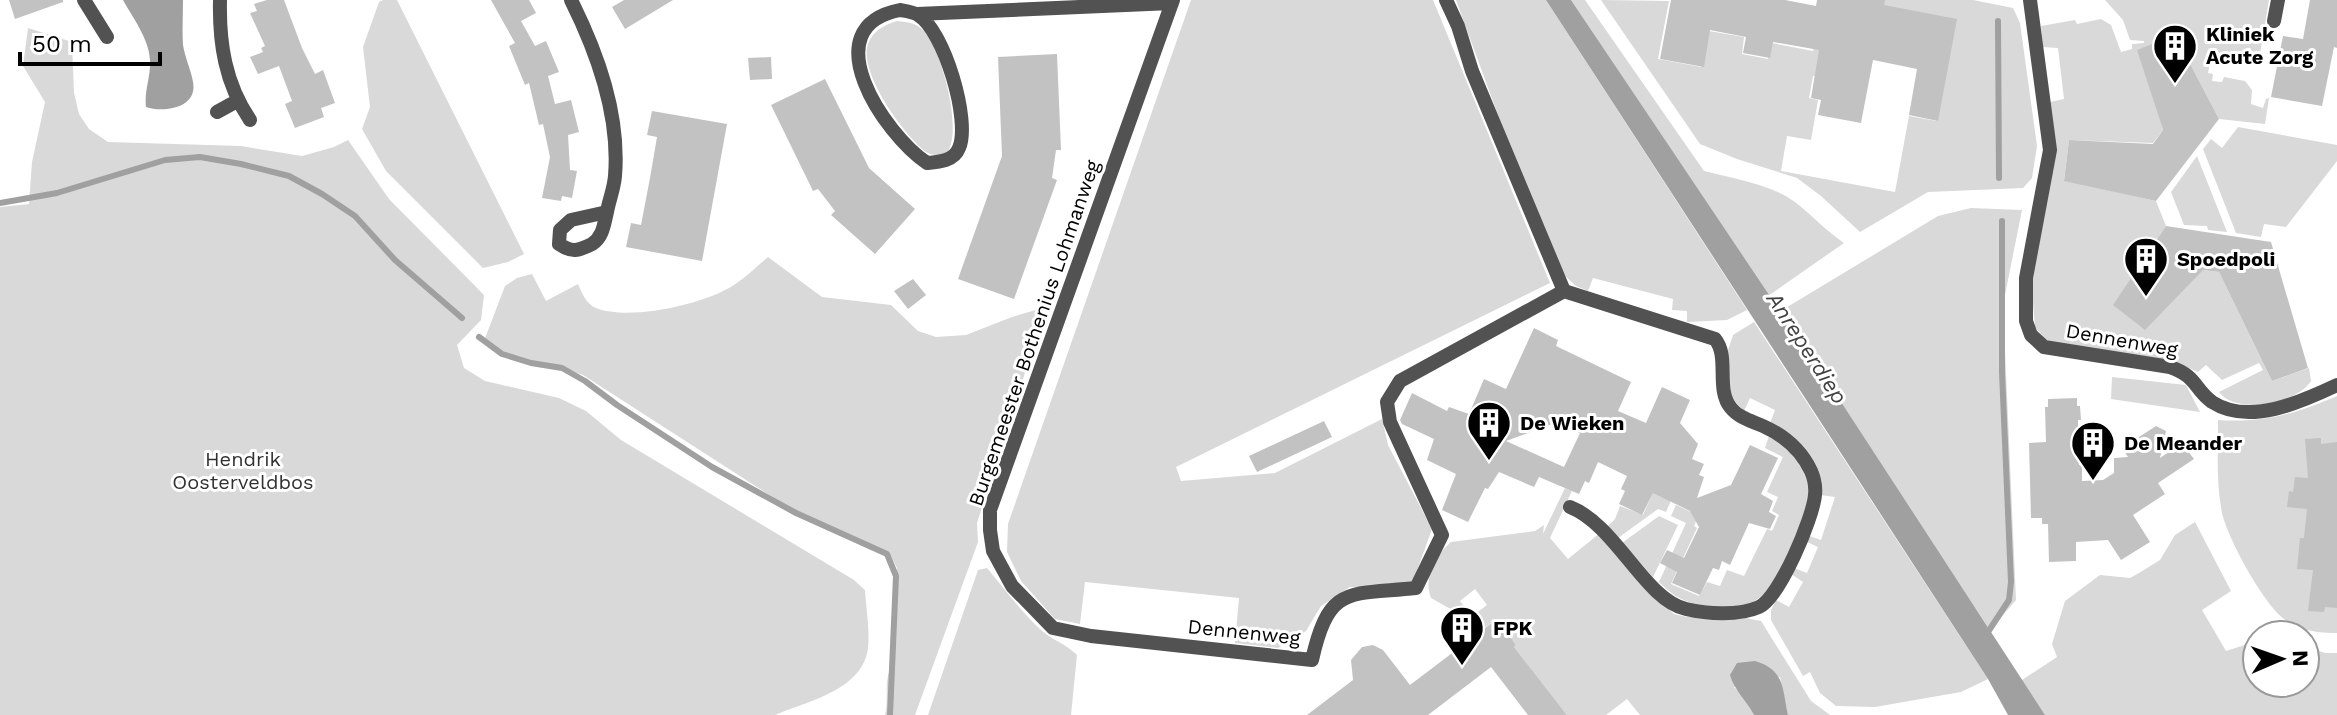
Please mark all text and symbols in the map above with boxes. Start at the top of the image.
scale bar [20,16,160,66]
building icon: Kliniek Acute Zorg [2151,22,2199,85]
place label: Kliniek Acute Zorg [2206,22,2314,69]
text: 50 m [32,30,92,58]
street label: Burgemeester Bothenius Lohmanweg [963,157,1105,509]
building icon: Spoedpoli [2122,235,2170,298]
place label: Spoedpoli [2177,247,2275,271]
water label: Anreperdiep [1761,287,1852,408]
street label: Dennenweg [2064,318,2180,362]
building icon: De Wieken [1465,399,1513,462]
place label: De Wieken [1520,411,1625,435]
building icon: De Meander [2069,419,2117,482]
place label: De Meander [2124,431,2242,455]
park label: Hendrik Oosterveldbos [172,447,314,494]
building icon: FPK [1438,604,1486,667]
street label: Dennenweg [1187,614,1302,650]
place label: FPK [1493,616,1533,640]
north arrow [2241,619,2321,699]
text: N [2288,650,2313,667]

